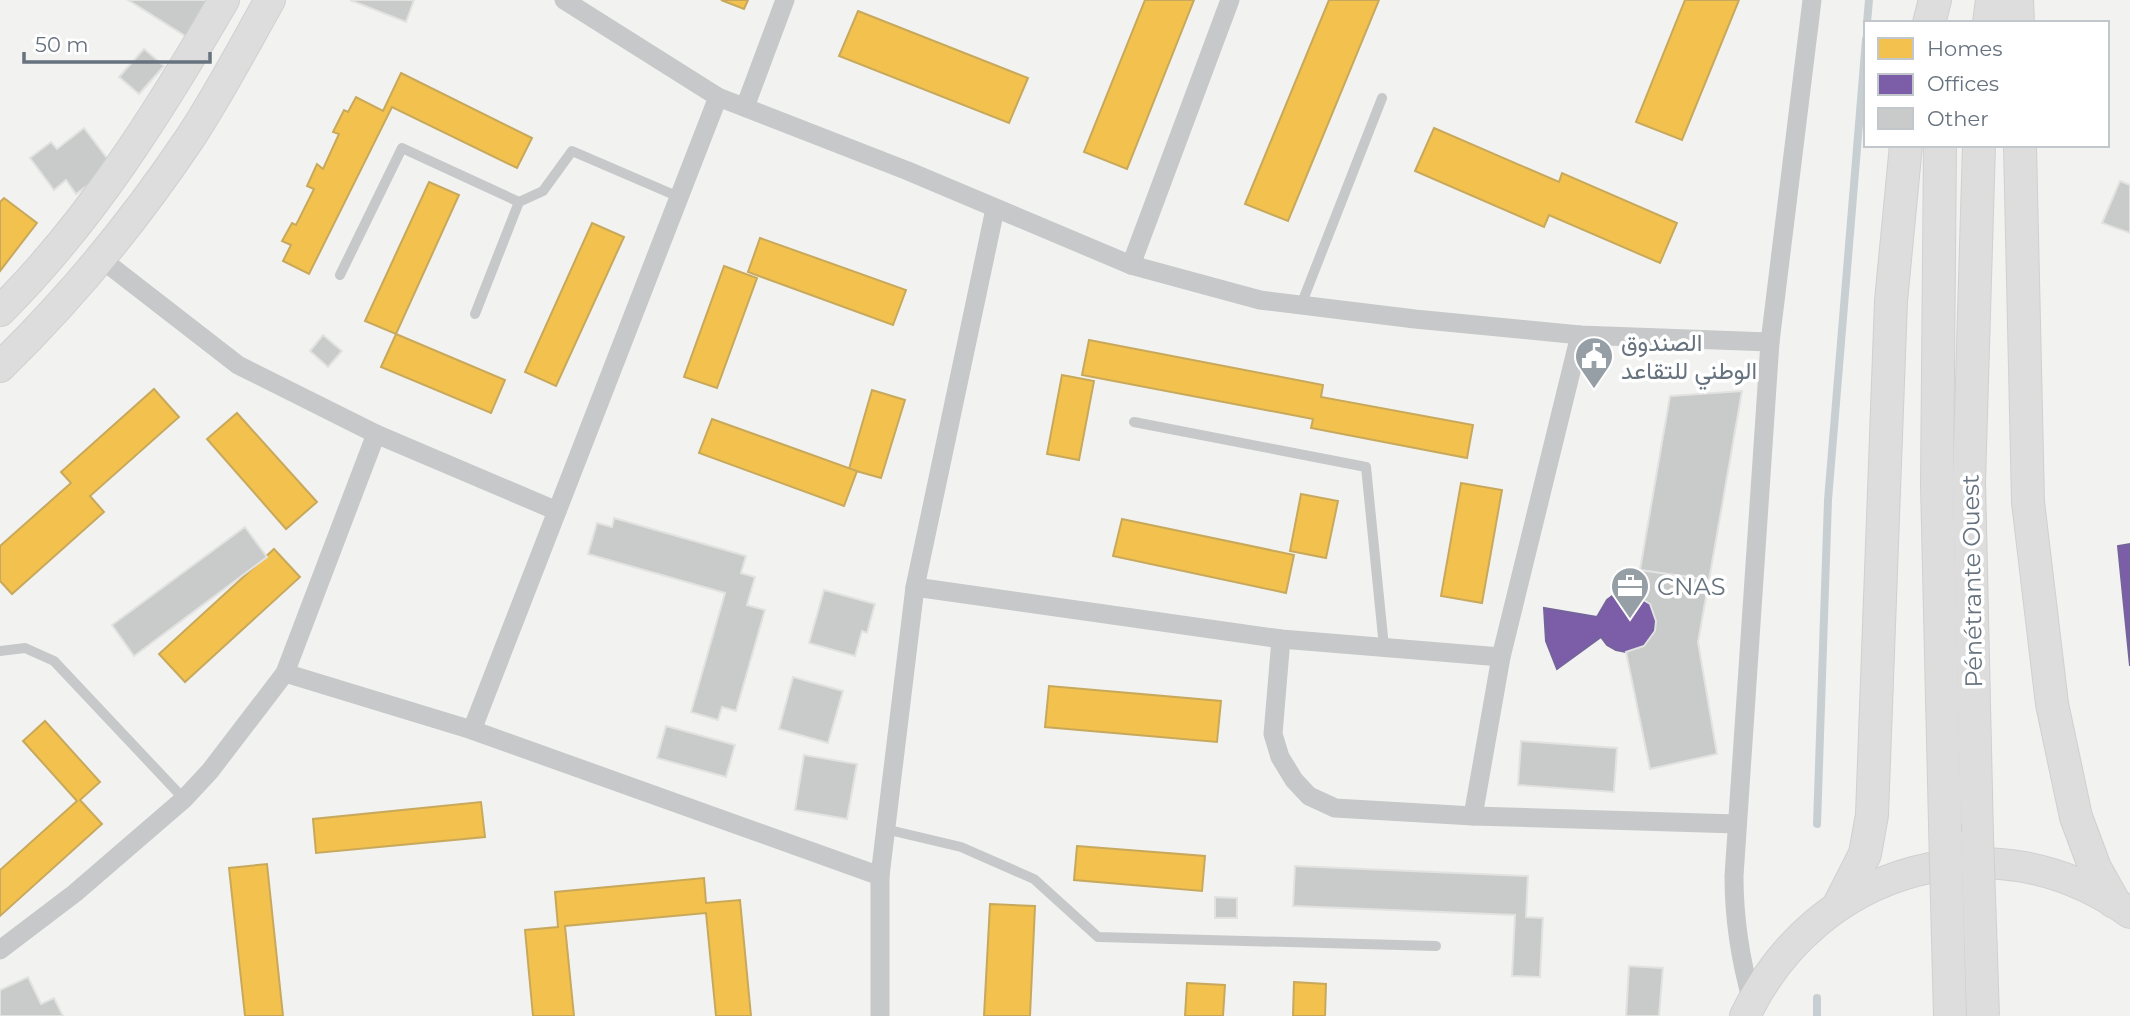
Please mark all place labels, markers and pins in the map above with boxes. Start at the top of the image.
place label: الصندوق الوطني للتقاعد [1621,328,1757,390]
public building icon: الصندوق الوطني للتقاعد [1573,335,1615,390]
office icon: CNAS [1609,565,1651,620]
place label: CNAS [1657,572,1726,601]

